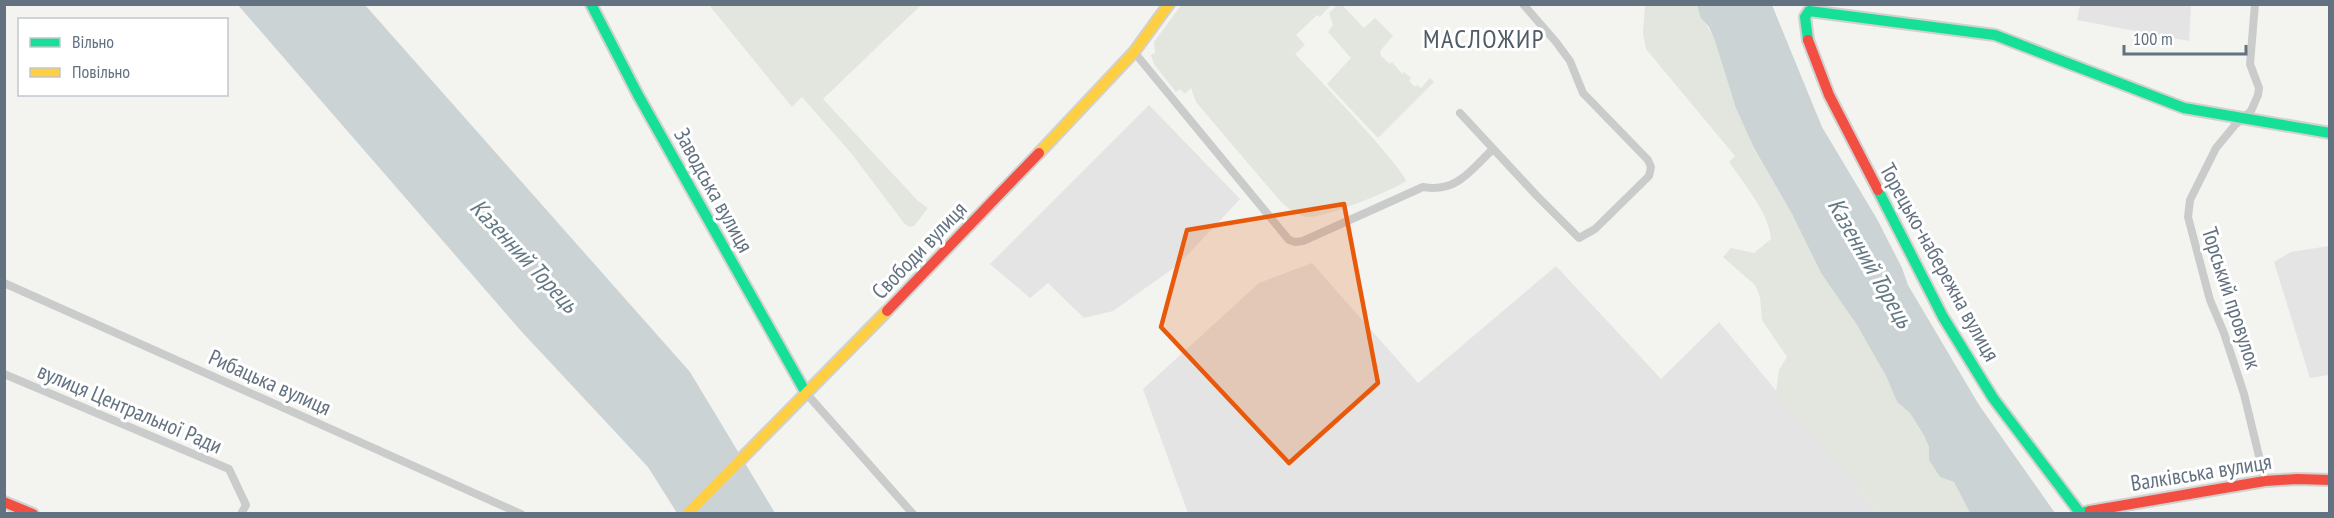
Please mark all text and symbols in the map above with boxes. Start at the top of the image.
legend [18,18,228,96]
scale bar [2124,18,2246,56]
district label: МАСЛОЖИР [1423,22,1545,55]
text: 100 m [2133,27,2173,50]
text: Вільно [72,30,114,53]
text: Повільно [72,60,130,83]
street label: Заводська вулиця [668,123,760,257]
street label: Торецько-набережна вулиця [1874,158,2006,366]
water label: Казенний Торець [464,192,586,320]
water label: Казенний Торець [1821,192,1921,334]
street label: Свободи вулиця [865,195,973,305]
street label: Торський провулок [2196,223,2268,373]
street label: Рибацька вулиця [204,343,336,421]
street label: вулиця Центральної Ради [34,356,226,460]
street label: Валківська вулиця [2129,447,2273,497]

